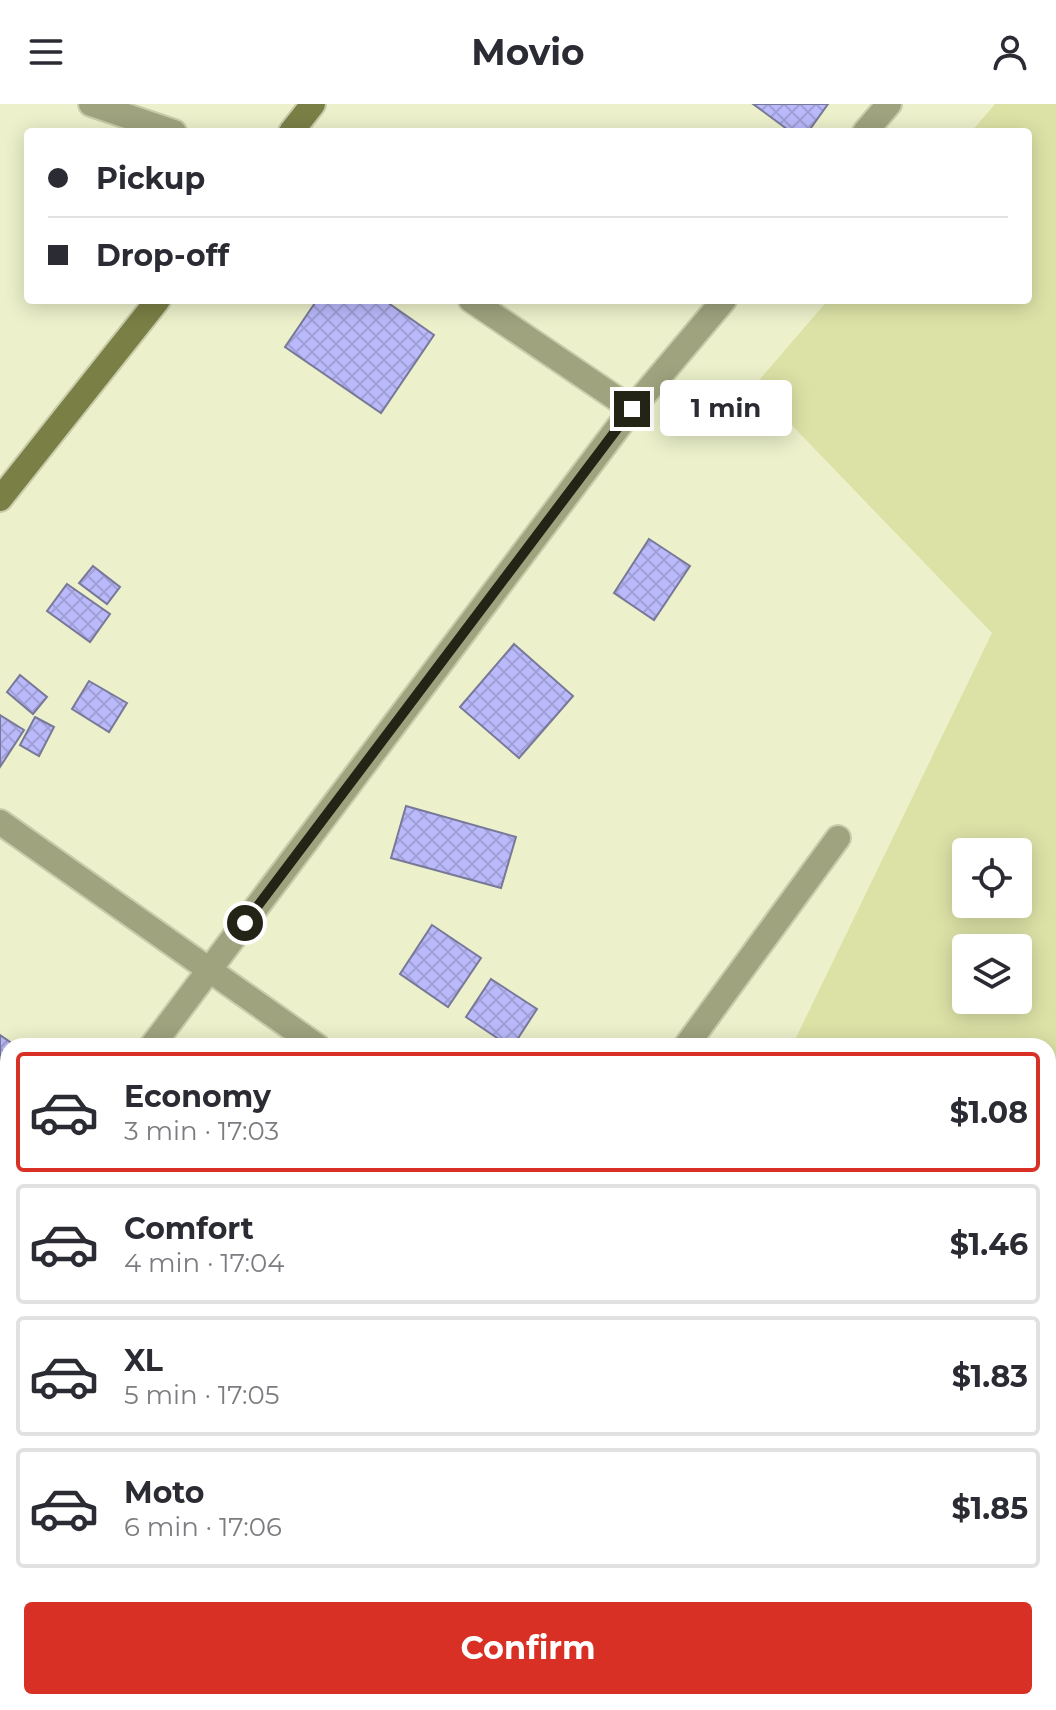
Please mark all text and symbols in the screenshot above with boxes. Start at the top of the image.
icon: menu [24,30,68,74]
text: Movio [471,30,585,74]
icon: person [988,30,1032,74]
text: Pickup [96,160,205,197]
text: Drop-off [96,237,229,274]
callout: 1 min [660,381,792,437]
route end [614,391,650,427]
text: 1 min [691,392,761,424]
map controls [952,838,1032,1014]
button: locate [952,838,1032,918]
route start [227,905,263,941]
button: layers [952,934,1032,1014]
icon: car [28,1076,100,1148]
text: Economy [124,1078,271,1115]
text: $1.08 [950,1094,1028,1131]
text: 3 min · 17:03 [124,1115,279,1147]
icon: car [28,1208,100,1280]
text: Comfort [124,1210,254,1247]
text: $1.46 [950,1226,1028,1263]
text: 4 min · 17:04 [124,1247,284,1279]
icon: car [28,1340,100,1412]
text: XL [124,1342,163,1379]
text: $1.83 [952,1358,1028,1395]
text: 5 min · 17:05 [124,1379,279,1411]
icon: car [28,1472,100,1544]
text: Moto [124,1474,205,1511]
text: $1.85 [952,1490,1028,1527]
text: 6 min · 17:06 [124,1511,282,1543]
button: Confirm [24,1602,1032,1694]

